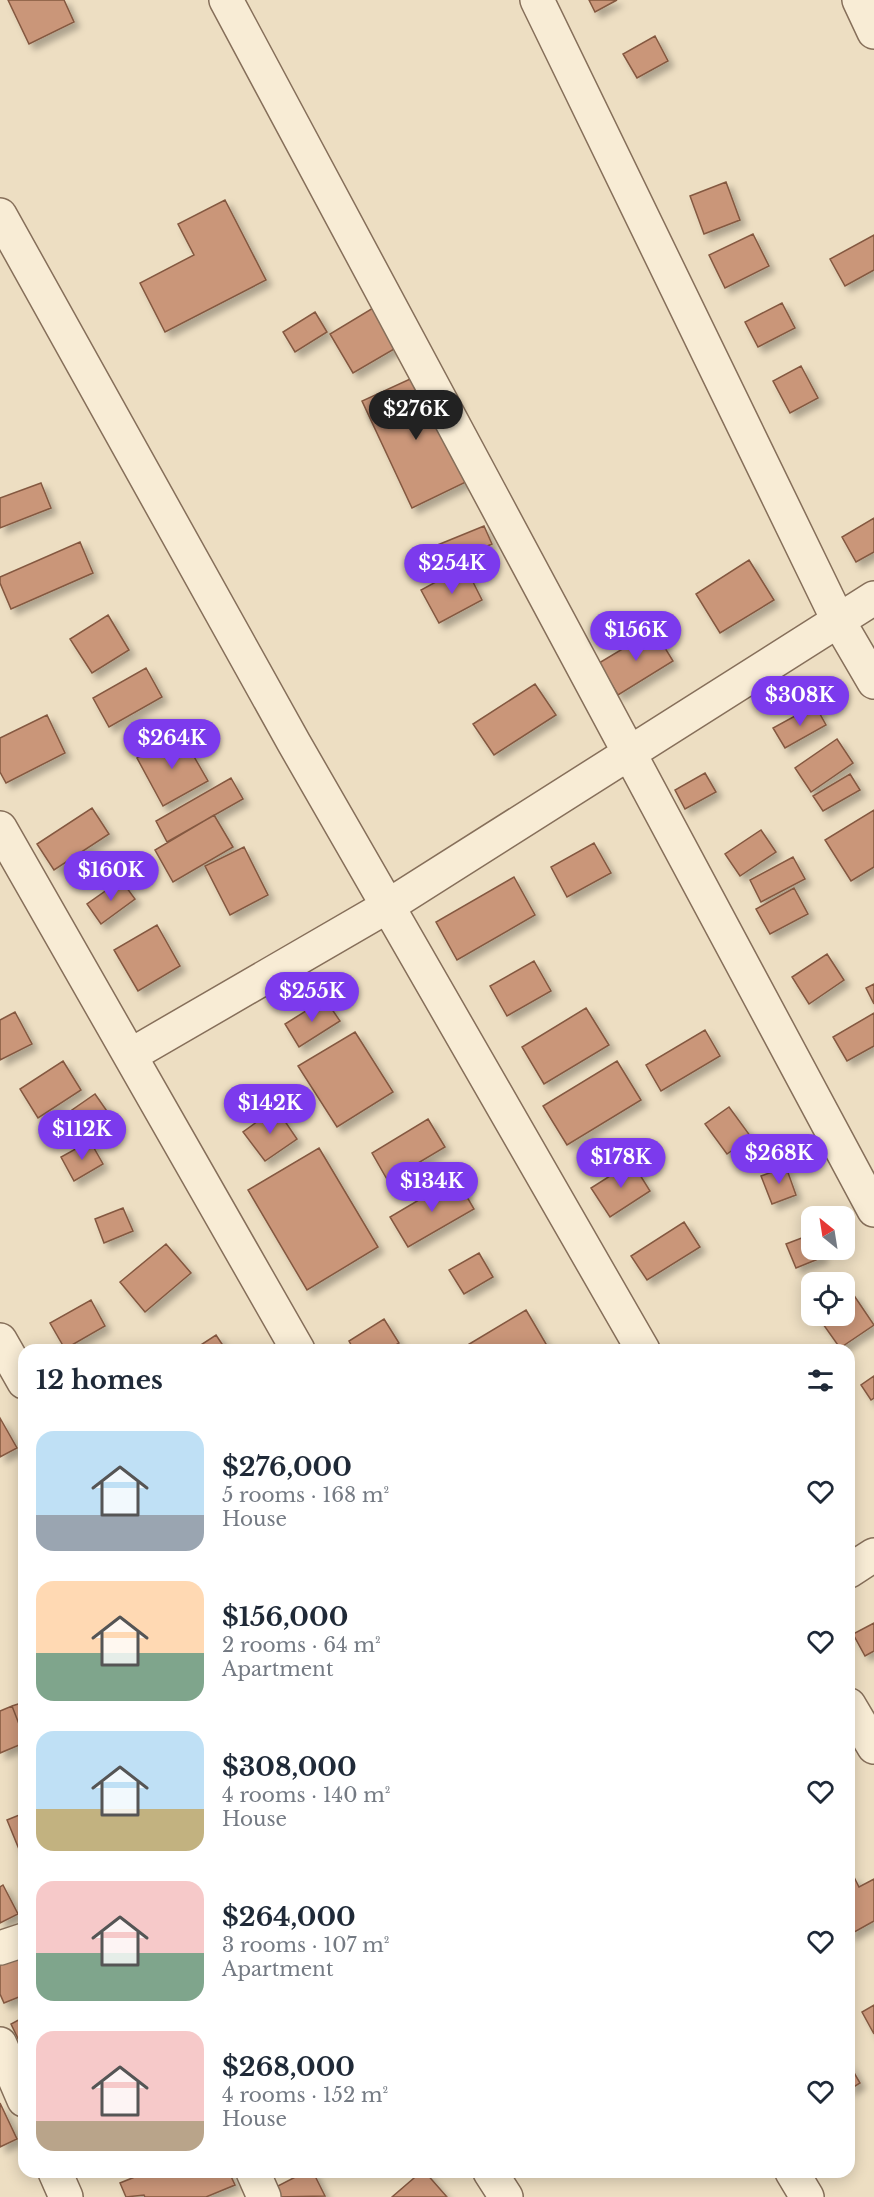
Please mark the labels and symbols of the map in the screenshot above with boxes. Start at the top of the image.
pin: $276K [374,390,458,441]
pin: $254K [410,544,494,595]
pin: $156K [594,611,678,662]
pin: $308K [758,676,842,727]
pin: $264K [130,719,214,770]
pin: $160K [69,851,153,902]
pin: $255K [270,972,354,1023]
pin: $142K [228,1084,312,1135]
pin: $112K [40,1110,124,1161]
pin: $268K [737,1134,821,1185]
pin: $178K [579,1138,663,1189]
pin: $134K [390,1162,474,1213]
north arrow [801,1206,855,1260]

